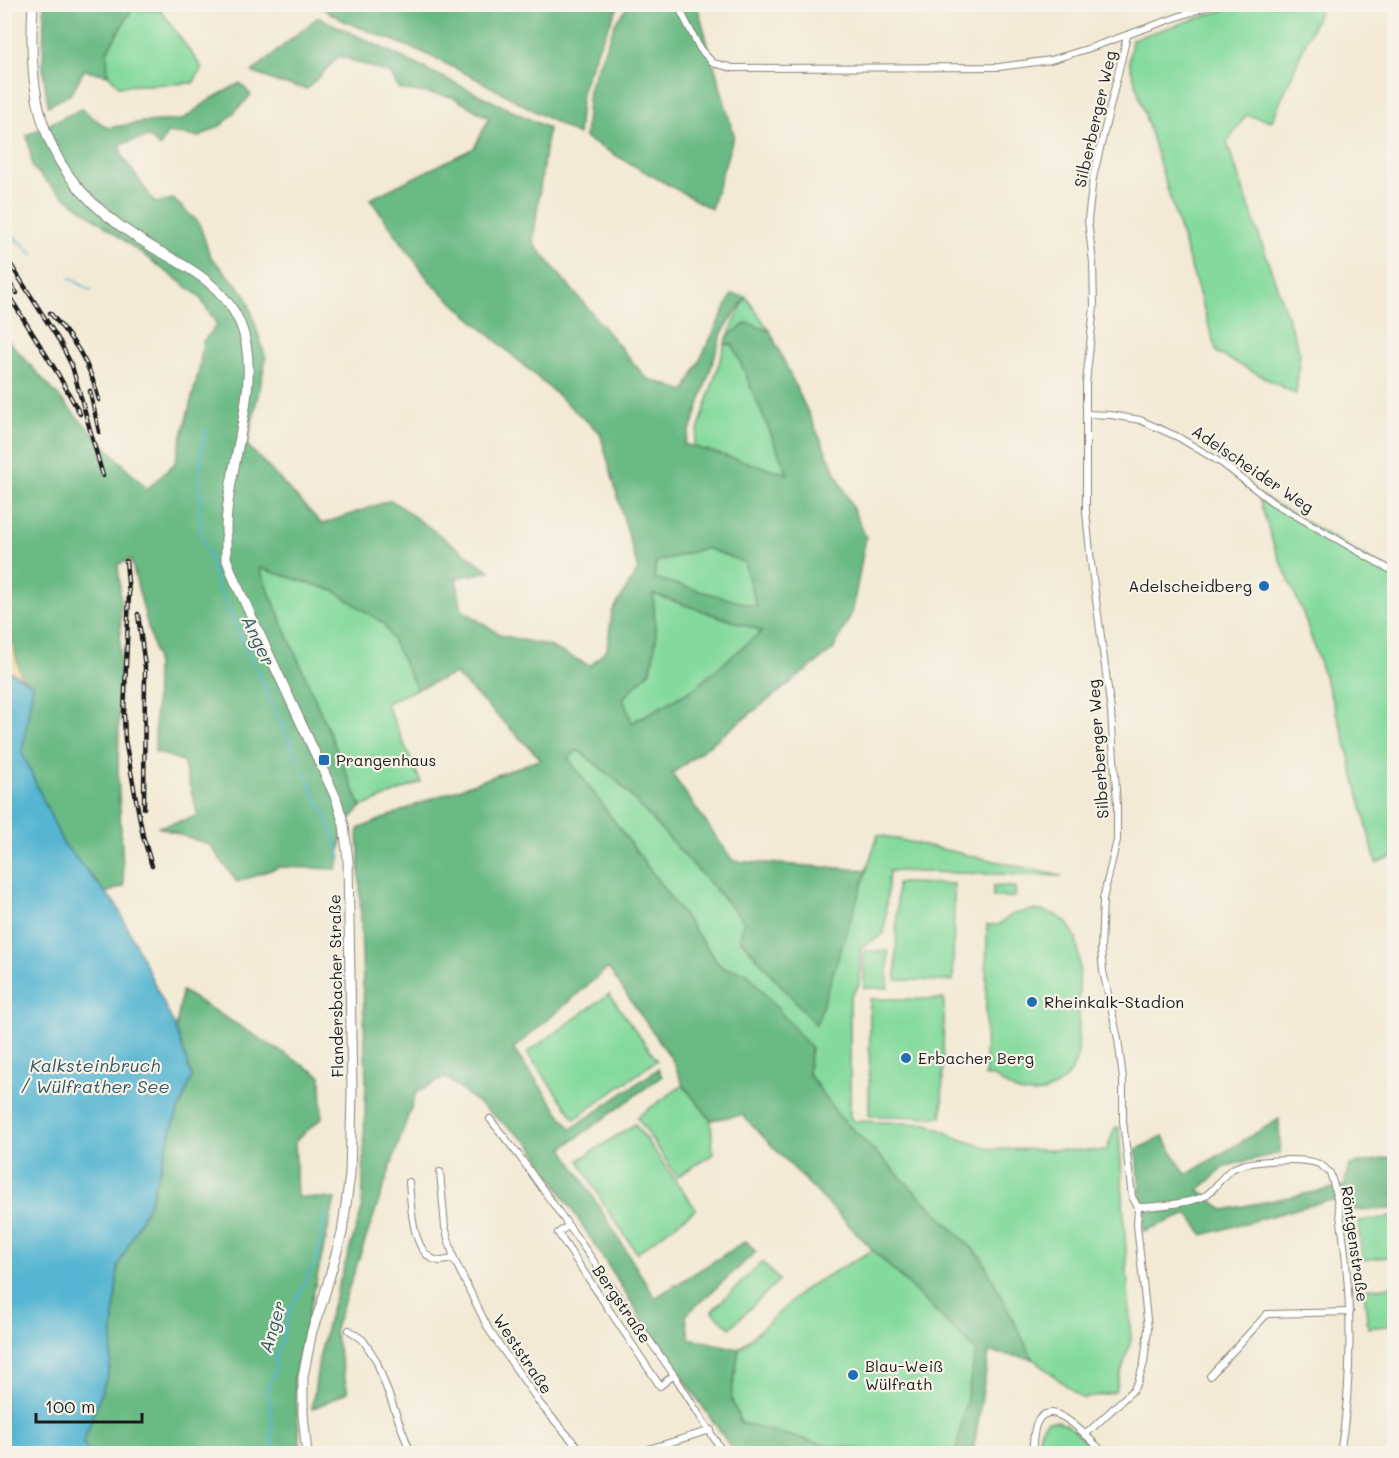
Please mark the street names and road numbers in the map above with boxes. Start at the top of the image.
street label: Silberberger Weg [1069,48,1120,189]
street label: Adelscheider Weg [1188,420,1318,517]
street label: Silberberger Weg [1082,679,1113,819]
street label: Flandersbacher Straße [323,894,348,1078]
street label: Röntgenstraße [1337,1185,1374,1303]
street label: Bergstraße [589,1261,656,1347]
street label: Weststraße [489,1310,558,1398]

